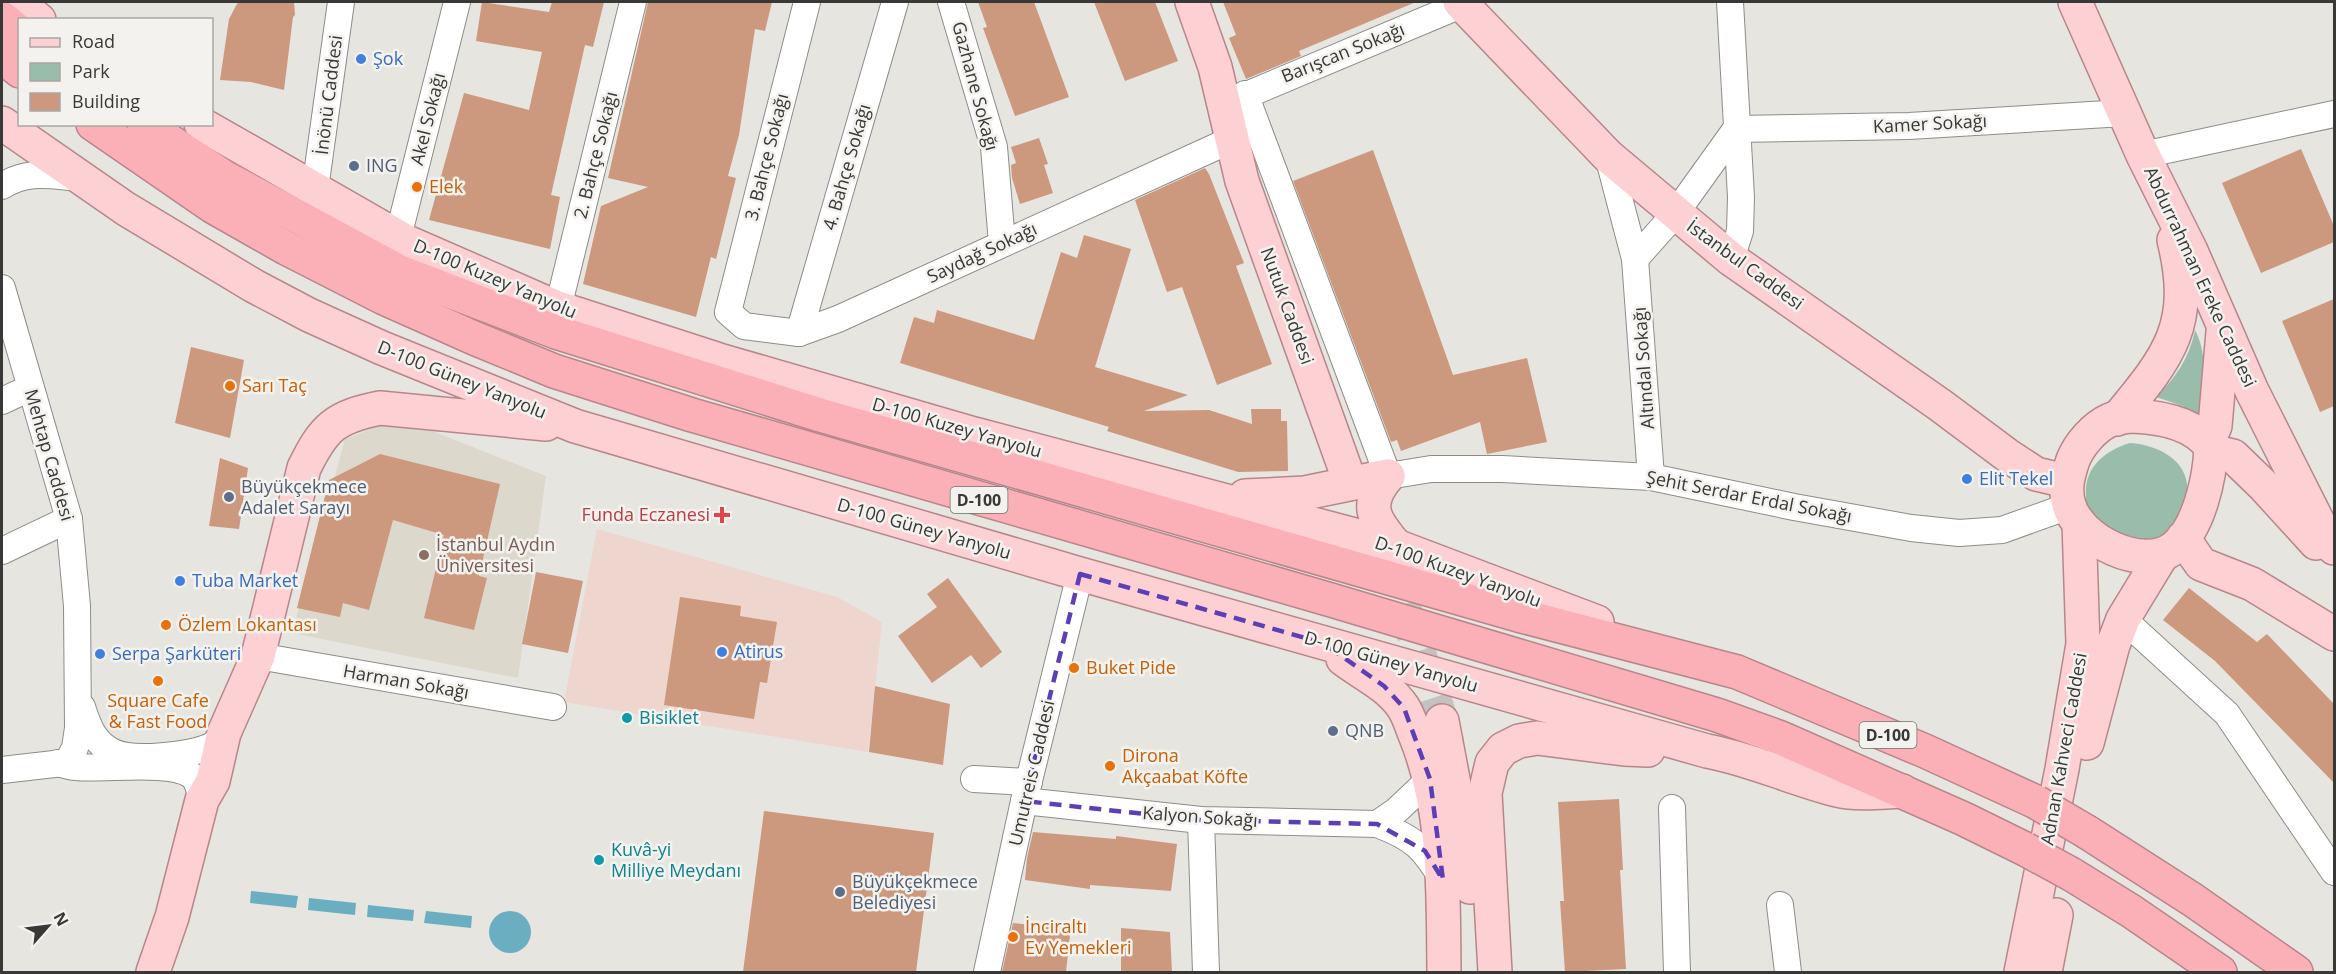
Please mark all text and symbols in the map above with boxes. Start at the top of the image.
street label: Barışcan Sokağı [1277,16,1408,88]
legend [18,18,213,126]
street label: Gazhane Sokağı [947,18,1005,153]
text: Road [72,29,115,53]
street label: İnönü Caddesi [309,34,347,156]
place label: Şok [373,46,404,70]
marker: Şok [354,52,368,66]
text: Park [72,59,110,83]
street label: Akel Sokağı [404,70,450,168]
text: Building [72,89,140,113]
street label: 2. Bahçe Sokağı [568,89,622,221]
street label: 3. Bahçe Sokağı [739,91,793,223]
street label: 4. Bahçe Sokağı [817,101,876,233]
street label: Kamer Sokağı [1872,108,1988,138]
place label: ING [366,153,398,177]
marker: ING [347,159,361,173]
street label: Abdurrahman Ereke Caddesi [2139,162,2263,391]
place label: Elek [429,174,464,198]
marker: Elek [410,180,424,194]
street label: İstanbul Caddesi [1682,214,1809,315]
street label: Saydağ Sokağı [923,216,1040,288]
street label: D-100 Kuzey Yanyolu [410,233,581,323]
street label: Nutuk Caddesi [1256,244,1320,367]
street label: Altındal Sokağı [1627,306,1659,430]
street label: D-100 Güney Yanyolu [374,334,550,424]
place label: Sarı Taç [242,373,307,397]
marker: Sarı Taç [223,379,237,393]
street label: Mehtap Caddesi [20,386,80,523]
street label: D-100 Kuzey Yanyolu [870,391,1045,463]
street label: Şehit Serdar Erdal Sokağı [1644,464,1854,528]
place label: Elit Tekel [1979,466,2053,490]
marker: Elit Tekel [1960,472,1974,486]
place label: Büyükçekmece Adalet Sarayı [241,474,367,519]
road number: D-100 [950,487,1008,513]
marker: Büyükçekmece Adalet Sarayı [222,490,236,504]
street label: D-100 Güney Yanyolu [834,492,1014,564]
place label: Funda Eczanesi [582,502,710,526]
marker: Funda Eczanesi [715,508,729,522]
street label: D-100 Kuzey Yanyolu [1372,530,1545,612]
place label: İstanbul Aydın Üniversitesi [436,532,555,577]
marker: İstanbul Aydın Üniversitesi [417,548,431,562]
place label: Tuba Market [192,568,298,592]
marker: Tuba Market [173,574,187,588]
place label: Özlem Lokantası [178,612,317,636]
marker: Özlem Lokantası [159,618,173,632]
street label: D-100 Güney Yanyolu [1301,625,1481,697]
place label: Atirus [734,639,783,663]
place label: Serpa Şarküteri [112,641,241,665]
marker: Atirus [715,645,729,659]
marker: Serpa Şarküteri [93,647,107,661]
street label: Adnan Kahveci Caddesi [2034,651,2092,847]
place label: Buket Pide [1086,655,1176,679]
street label: Harman Sokağı [341,658,471,704]
marker: Buket Pide [1067,661,1081,675]
marker: Square Cafe & Fast Food [151,674,165,688]
place label: Square Cafe & Fast Food [107,688,209,733]
street label: Umutreis Caddesi [1003,697,1059,848]
place label: Bisiklet [639,705,699,729]
marker: Bisiklet [620,711,634,725]
place label: QNB [1345,718,1384,742]
road number: D-100 [1860,722,1916,748]
marker: QNB [1326,724,1340,738]
place label: Dirona Akçaabat Köfte [1122,743,1248,788]
marker: Dirona Akçaabat Köfte [1103,759,1117,773]
street label: Kalyon Sokağı [1142,800,1259,832]
place label: Kuvâ-yi Milliye Meydanı [611,837,741,882]
marker: Kuvâ-yi Milliye Meydanı [592,853,606,867]
place label: Büyükçekmece Belediyesi [852,869,978,914]
marker: Büyükçekmece Belediyesi [833,885,847,899]
north arrow [18,896,78,956]
text: N [48,908,74,930]
place label: İnciraltı Ev Yemekleri [1025,914,1132,959]
marker: İnciraltı Ev Yemekleri [1006,930,1020,944]

